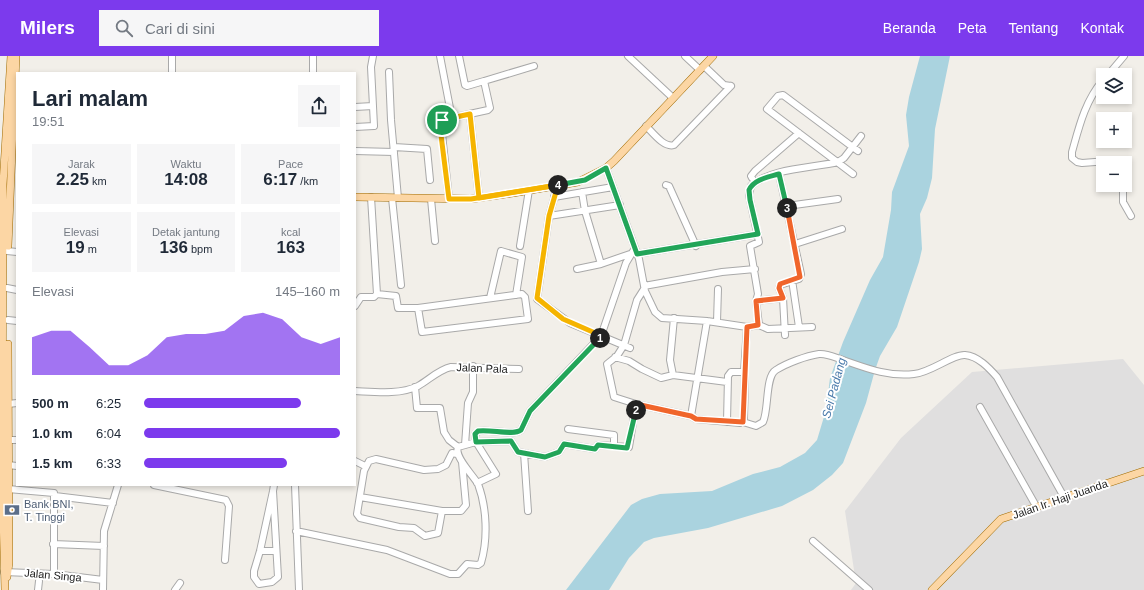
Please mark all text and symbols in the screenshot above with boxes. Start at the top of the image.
search box [99,10,379,46]
text: Milers [20,17,75,38]
icon: search [113,17,135,39]
text: Cari di sini [145,20,215,37]
text: Beranda [883,20,936,36]
text: Peta [958,20,987,36]
text: Tentang [1009,20,1058,36]
text: Kontak [1080,20,1124,36]
map controls [1096,68,1132,192]
button: layers [1096,68,1132,104]
button: share [298,85,340,127]
text: Lari malam [32,86,148,111]
pin [425,103,459,137]
icon: arrive [431,109,453,131]
button: + [1096,112,1132,148]
text: 19:51 [32,114,65,129]
button: − [1096,156,1132,192]
text: Jarak [68,158,95,170]
text: Waktu [171,158,201,170]
text: Pace [278,158,303,170]
text: 2.25 [56,170,89,189]
text: 14:08 [164,170,208,189]
text: 6:17 [263,170,297,189]
text: km [89,175,107,187]
text: /km [297,175,318,187]
pin: 4 [548,175,568,195]
text: 4 [555,179,561,191]
pin: 3 [777,198,797,218]
text: 3 [784,202,790,214]
text: Elevasi [64,226,99,238]
text: Detak jantung [152,226,220,238]
text: kcal [281,226,300,238]
text: 19 [66,238,85,257]
text: 136 [160,238,188,257]
text: 163 [276,238,305,257]
text: m [85,243,97,255]
text: bpm [188,243,212,255]
text: Elevasi [32,284,74,299]
text: 145–160 m [275,284,340,299]
pin: 1 [590,328,610,348]
text: 1 [597,332,603,344]
water label: Sei Padang [819,356,849,420]
street label: Jalan Pala [456,361,509,375]
text: 500 m [32,396,69,411]
text: 6:25 [96,396,121,411]
pin: 2 [626,400,646,420]
text: 2 [633,404,639,416]
text: 1.0 km [32,426,72,441]
text: 6:04 [96,426,121,441]
text: 1.5 km [32,456,72,471]
text: 6:33 [96,456,121,471]
street label: Jalan Ir. Haji Juanda [1011,477,1110,521]
place label: Bank BNI, T. Tinggi [24,498,74,523]
bank icon: Bank BNI, T. Tinggi [3,501,21,519]
street label: Jalan Singa [24,567,83,584]

